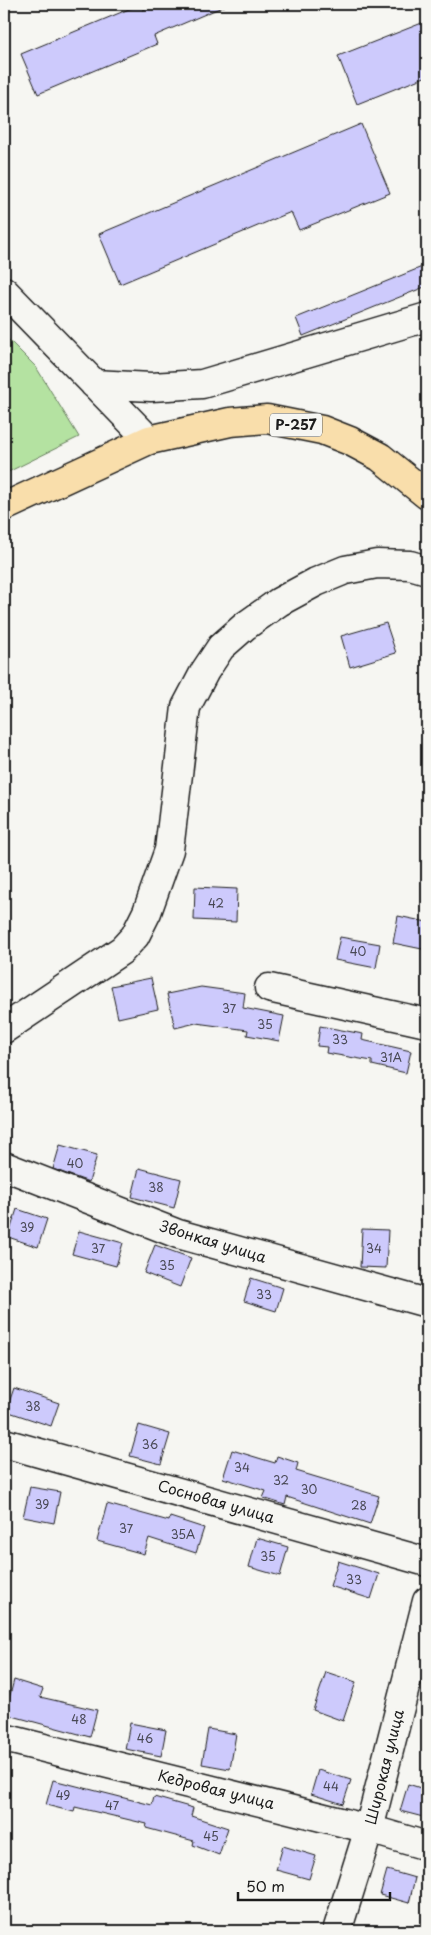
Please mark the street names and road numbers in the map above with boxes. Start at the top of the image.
road number: Р-257 [270,414,322,436]
street label: Звонкая улица [157,1213,270,1268]
street label: Сосновая улица [155,1473,278,1528]
street label: Широкая улица [358,1706,409,1827]
street label: Кедровая улица [156,1763,278,1814]

